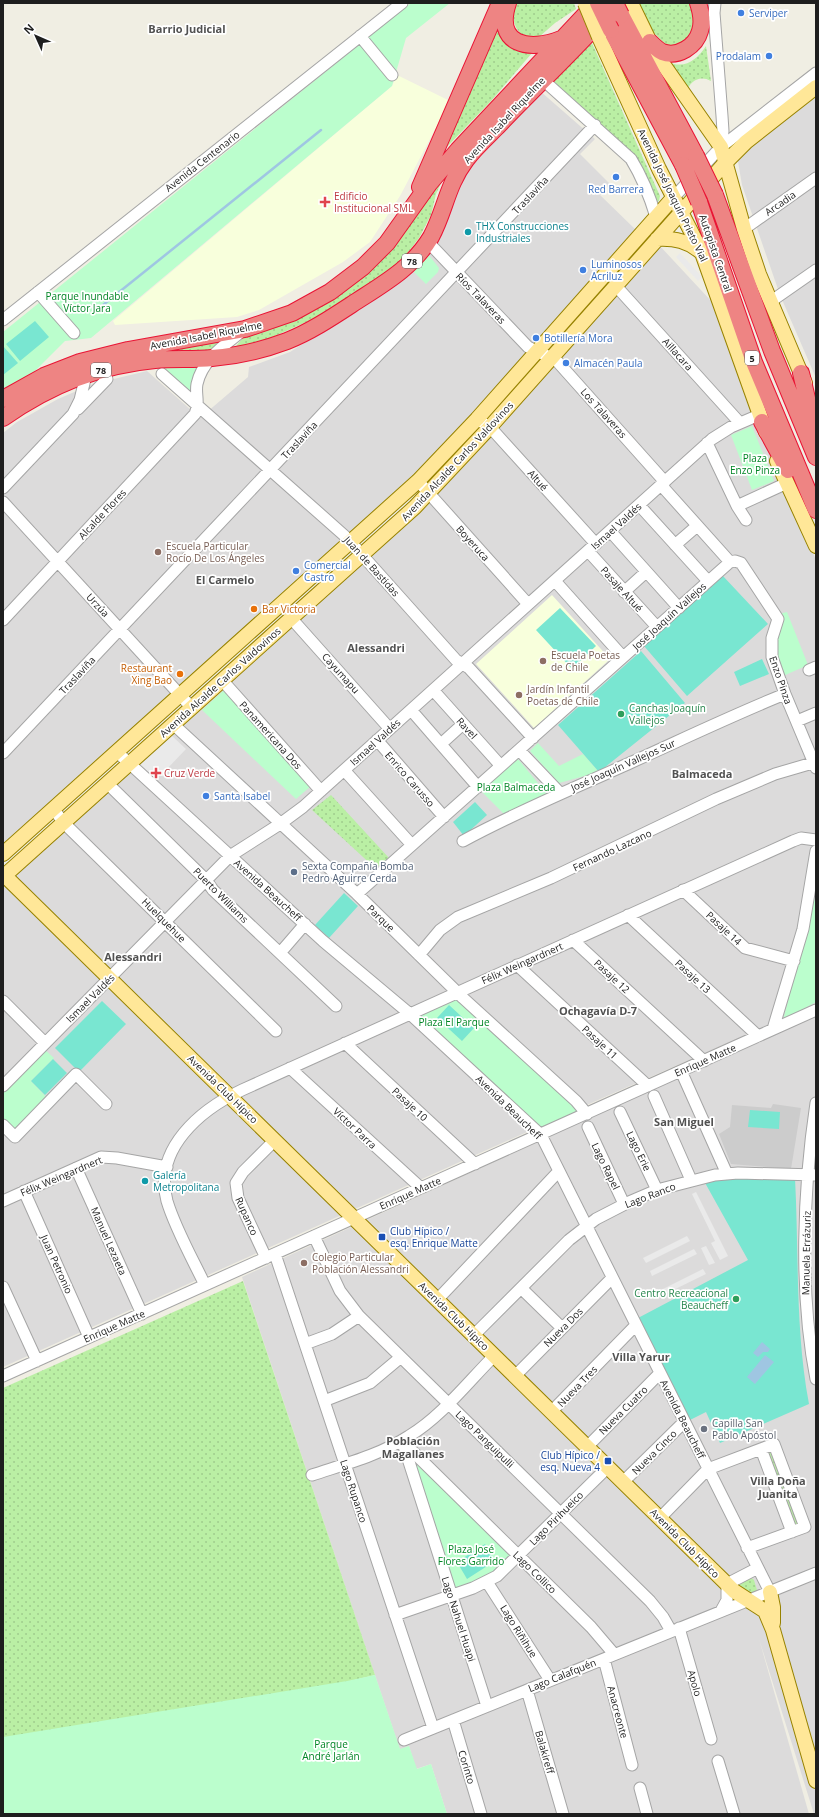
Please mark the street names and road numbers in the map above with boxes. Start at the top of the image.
street label: Avenida Isabel Riquelme [460,73,548,166]
street label: Avenida José Joaquín Prieto Vial [635,126,711,264]
street label: Avenida Centenario [162,127,242,195]
street label: Traslaviña [509,173,551,217]
street label: Arcadia [762,187,798,219]
street label: Autopista Central [696,212,736,294]
road number: 78 [402,254,422,268]
street label: Ríos Talaveras [453,269,509,327]
street label: Avenida Isabel Riquelme [149,317,264,353]
street label: Aillacara [660,335,696,373]
road number: 5 [745,351,759,365]
road number: 78 [91,363,111,377]
street label: Los Talaveras [578,385,630,441]
street label: Avenida Alcalde Carlos Valdovinos [398,398,516,524]
street label: Traslaviña [278,418,320,462]
street label: Altué [525,466,552,494]
street label: Alcalde Flores [75,486,129,542]
street label: Ismael Valdés [588,499,645,552]
street label: Boyeruca [453,522,493,564]
street label: Juan de Bastidas [340,532,403,599]
street label: Pasaje Altué [598,563,646,615]
street label: José Joaquín Vallejos [628,579,709,654]
street label: Urzúa [83,590,113,620]
street label: Avenida Alcalde Carlos Valdovinos [156,624,284,740]
street label: Cayumapu [319,650,363,696]
street label: Traslaviña [56,653,98,697]
street label: Enzo Pinza [766,654,796,706]
street label: Panamericana Dos [237,698,306,772]
street label: Ravel [453,714,481,742]
street label: Ismael Valdés [347,715,404,768]
street label: José Joaquín Vallejos Sur [568,736,678,795]
street label: Enrico Carusso [382,748,438,810]
street label: Fernando Lazcano [570,826,654,874]
street label: Avenida Beaucheff [231,856,306,925]
street label: Puerto Williams [190,864,252,926]
street label: Huelquehue [139,895,190,946]
street label: Parque [364,901,398,935]
street label: Pasaje 14 [703,908,745,948]
street label: Félix Weingardnert [479,939,565,987]
street label: Pasaje 12 [591,956,633,996]
street label: Pasaje 13 [672,956,714,996]
street label: Ismael Valdés [63,970,118,1025]
street label: Pasaje 11 [579,1022,621,1062]
street label: Enrique Matte [672,1040,738,1080]
street label: Avenida Club Hípico [185,1052,261,1126]
street label: Avenida Beaucheff [473,1072,546,1143]
street label: Pasaje 10 [389,1084,431,1124]
street label: Víctor Parra [330,1104,380,1152]
street label: Lago Erie [623,1129,655,1174]
street label: Lago Rapel [589,1140,623,1192]
street label: Félix Weingardnert [18,1152,105,1200]
street label: Enrique Matte [377,1173,443,1213]
street label: Lago Ranco [623,1179,677,1211]
street label: Rupanco [232,1194,262,1238]
street label: Manuel Lezaeta [88,1205,130,1277]
street label: Manuela Errázuriz [798,1210,814,1295]
street label: Juan Petronio [37,1231,76,1296]
street label: Avenida Club Hípico [416,1279,492,1353]
street label: Nueva Dos [540,1304,586,1350]
street label: Enrique Matte [81,1306,147,1346]
street label: Nueva Tres [554,1362,600,1410]
street label: Avenida Beaucheff [657,1377,710,1462]
street label: Nueva Cuatro [595,1382,651,1438]
street label: Lago Panguipulli [453,1407,517,1471]
street label: Nueva Cinco [628,1426,680,1478]
street label: Lago Rupanco [337,1458,371,1524]
street label: Lago Pirihueico [526,1488,586,1548]
street label: Avenida Club Hípico [647,1505,723,1581]
street label: Lago Collico [510,1548,560,1596]
street label: Lago Nahuel Huapi [439,1575,479,1663]
street label: Lago Riñihue [497,1602,541,1660]
street label: Lago Calafquén [526,1655,598,1695]
street label: Apolo [685,1668,705,1698]
street label: Anacreonte [604,1684,632,1740]
street label: Balakireff [532,1729,558,1776]
street label: Corinto [455,1748,479,1786]

